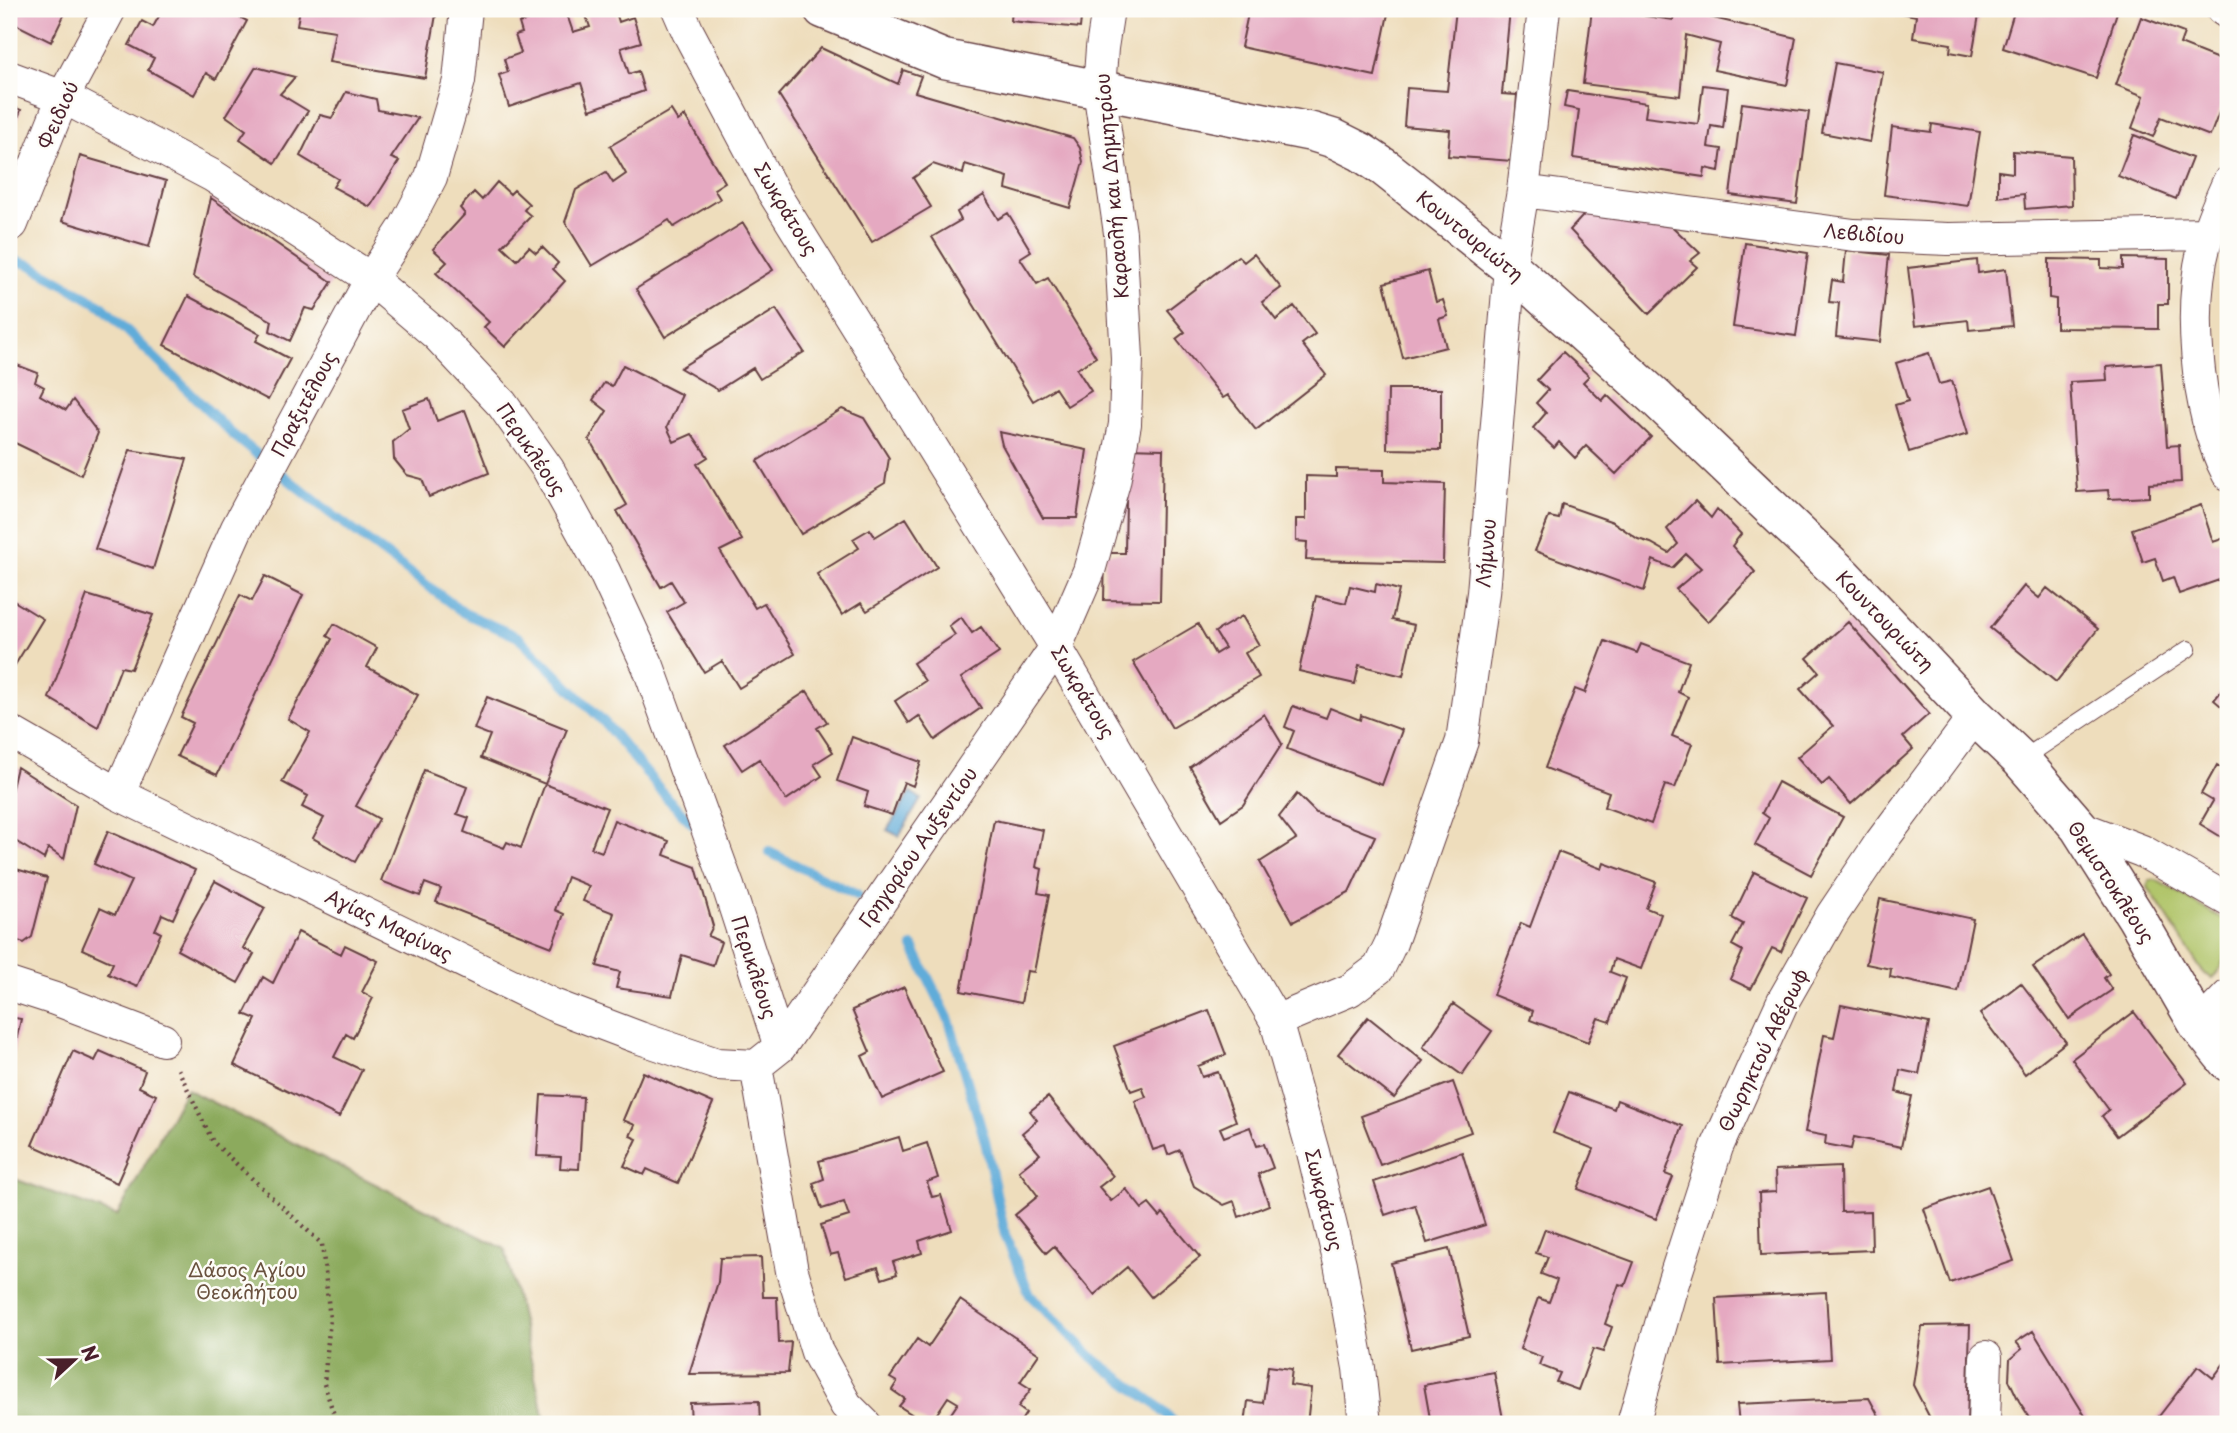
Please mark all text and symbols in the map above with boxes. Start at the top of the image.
street label: Καραολή και Δημητρίου [1087,72,1135,300]
street label: Φειδιού [30,76,84,153]
street label: Σωκράτους [748,157,826,260]
street label: Κουντουριώτη [1411,183,1530,287]
street label: Λεβιδίου [1823,216,1906,250]
street label: Πραξιτέλους [264,346,343,461]
street label: Περικλέους [490,396,573,501]
street label: Λήμνου [1468,517,1502,589]
street label: Κουντουριώτη [1830,564,1941,677]
street label: Σωκράτους [1045,640,1123,743]
street label: Γρηγορίου Αυξεντίου [851,761,983,932]
street label: Θεμιστοκλέους [2062,815,2162,948]
street label: Αγίας Μαρίνας [321,881,458,967]
street label: Περικλέους [725,911,785,1022]
street label: Θωρηκτού Αβέρωφ [1710,963,1814,1136]
street label: Σωκράτους [1299,1146,1351,1254]
park label: Δάσος Αγίου Θεοκλήτου [188,1255,306,1305]
north arrow [38,1324,108,1394]
text: N [75,1341,106,1365]

